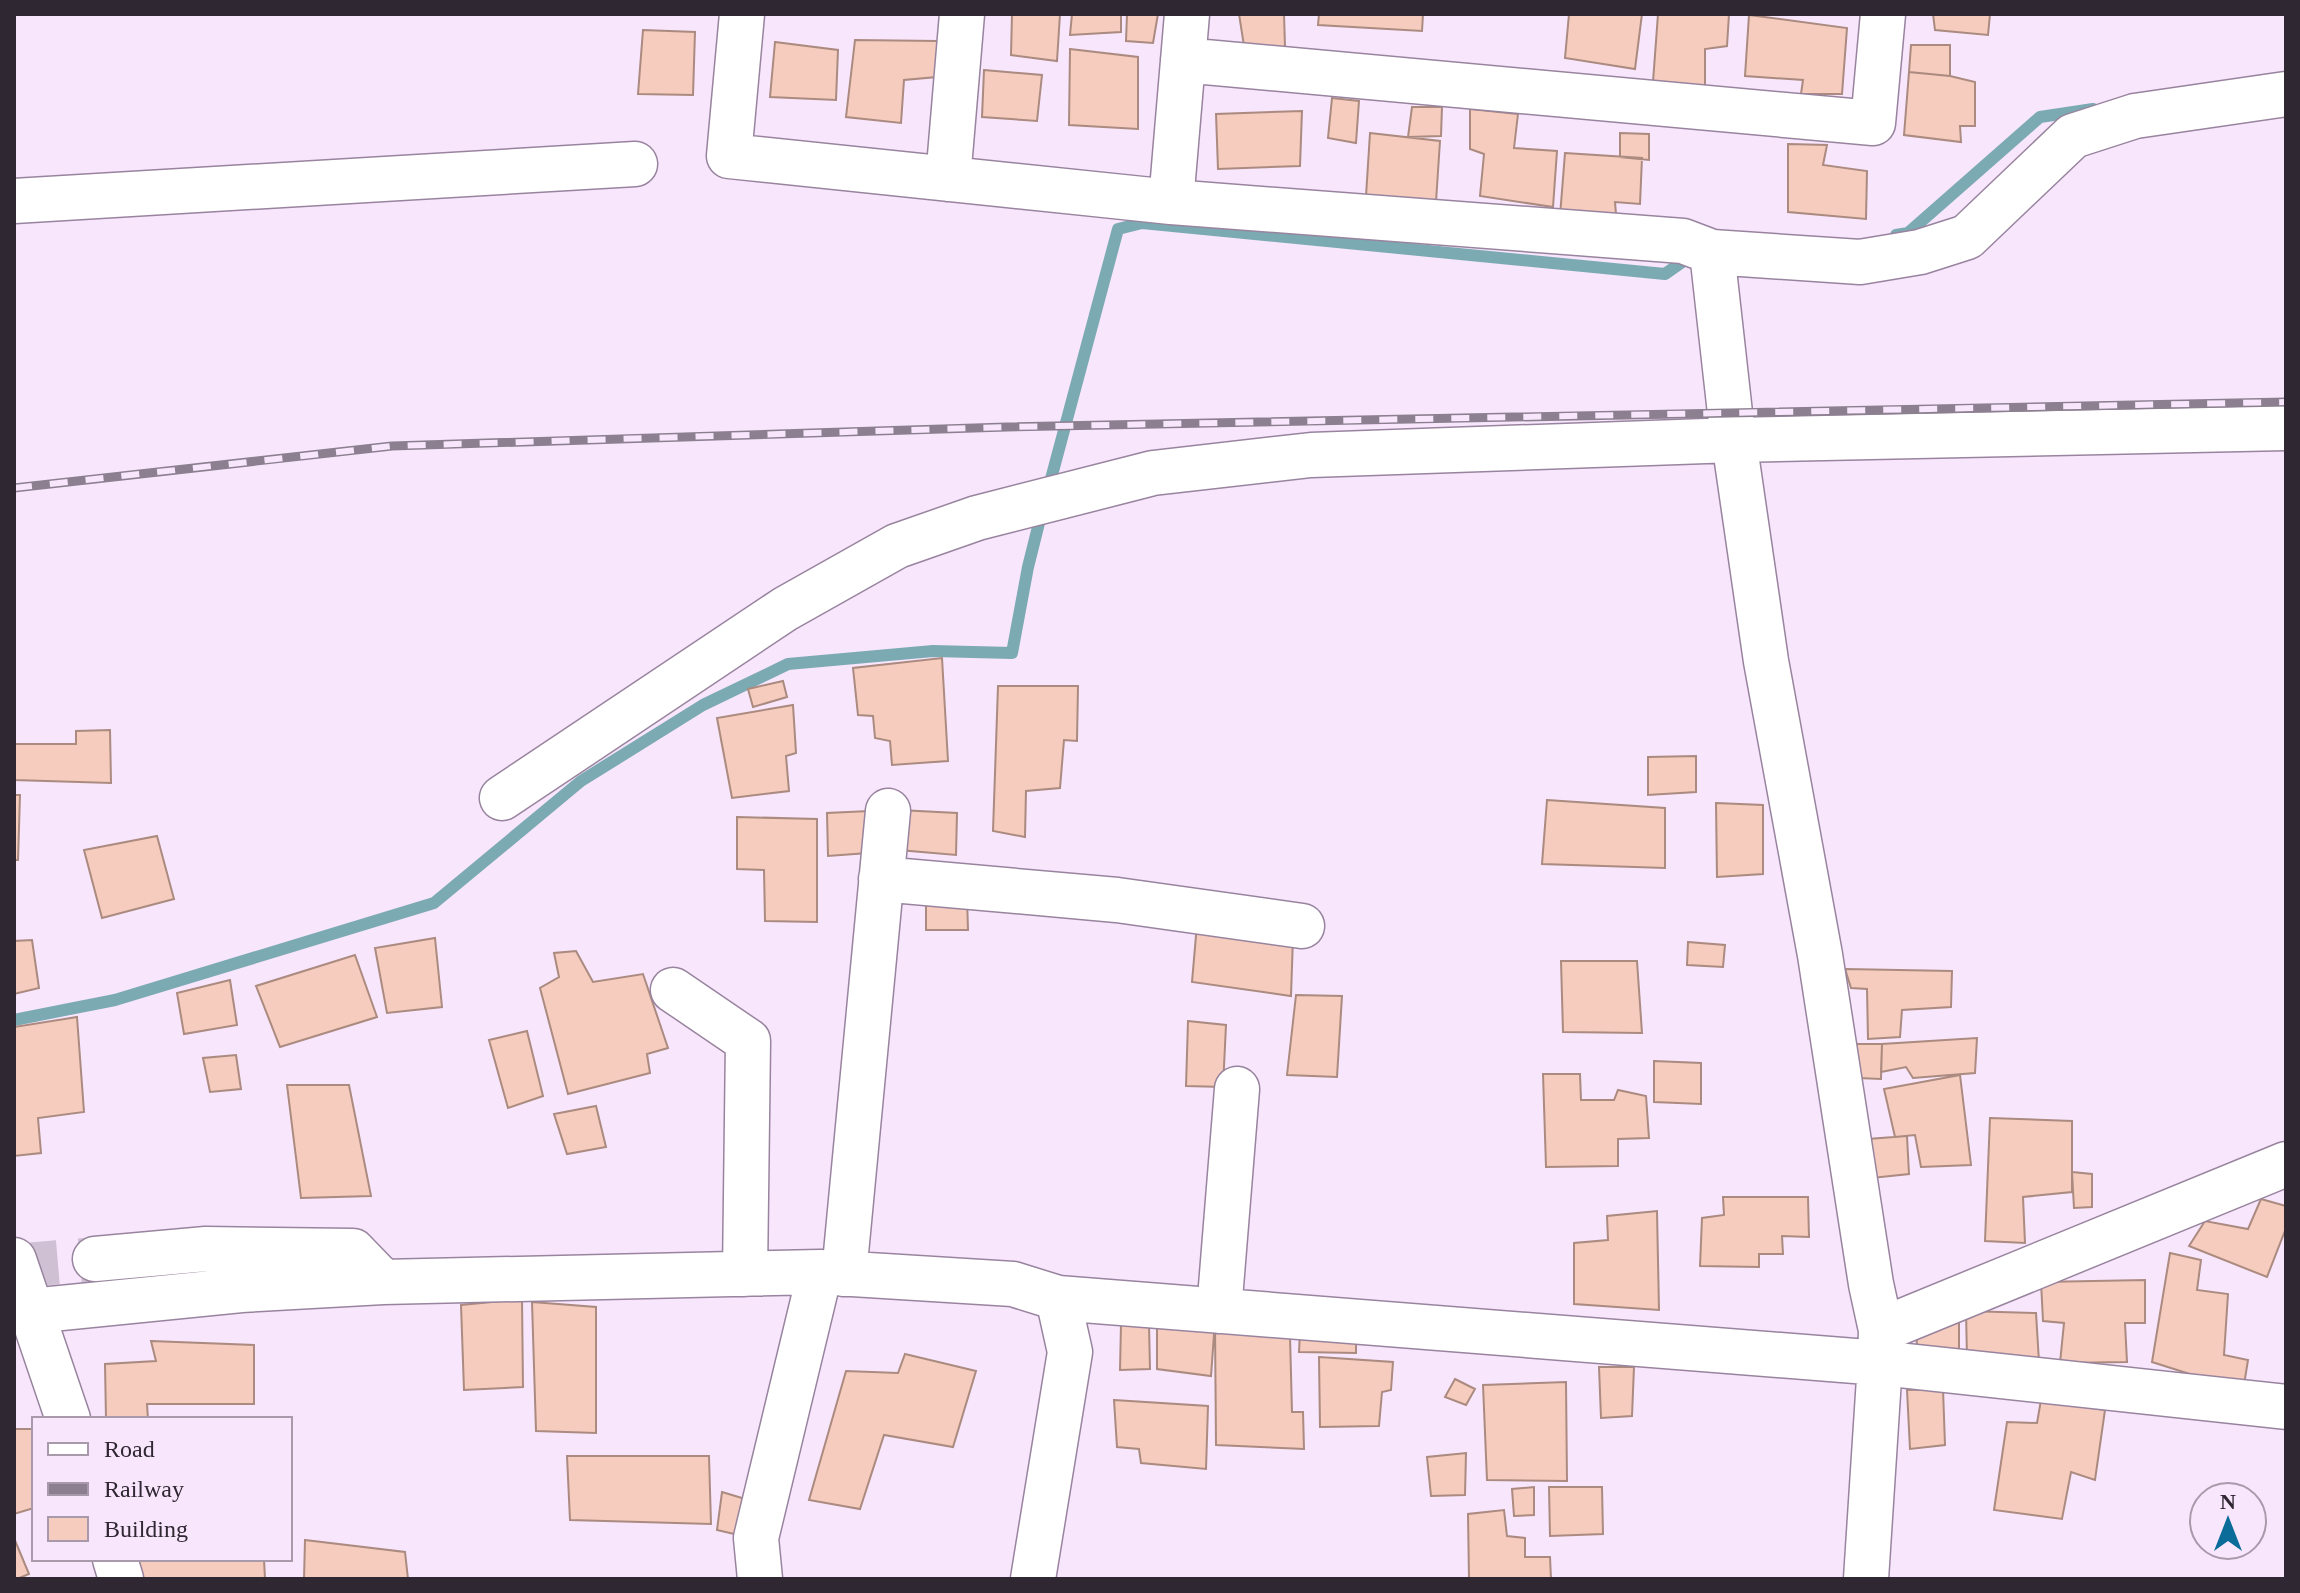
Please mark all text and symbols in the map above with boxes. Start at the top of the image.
legend [32,1417,292,1561]
text: Road [104,1436,155,1462]
text: Railway [104,1476,184,1502]
north arrow [2188,1481,2268,1561]
text: N [2220,1489,2236,1514]
text: Building [104,1516,188,1542]

